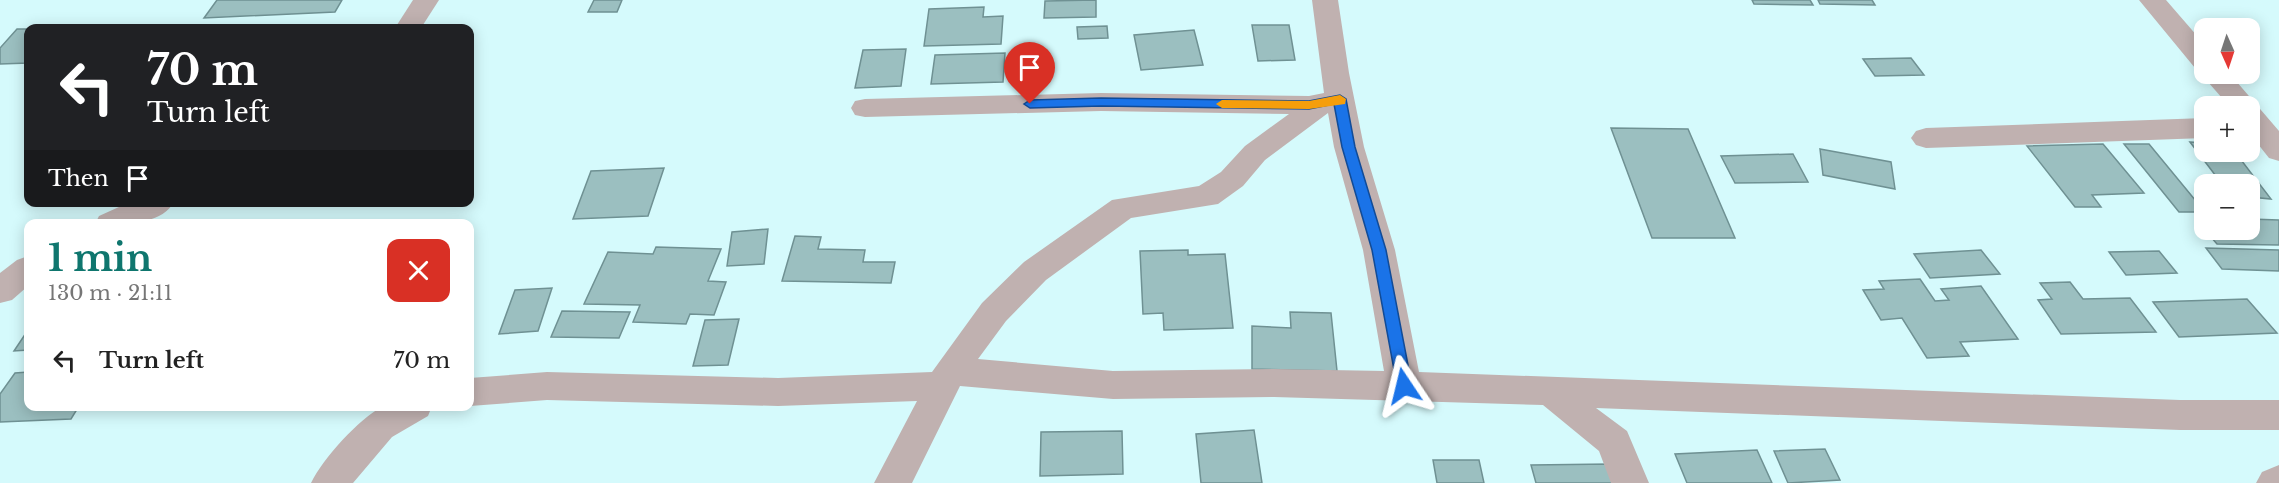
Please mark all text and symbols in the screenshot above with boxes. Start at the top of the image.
north arrow [2194,18,2260,84]
map controls [2194,18,2260,240]
pin [1004,42,1055,104]
text: 70 m [147,44,258,96]
icon: left [48,48,126,126]
icon: arrive [1013,51,1046,84]
text: Turn left [147,96,270,129]
button: + [2194,96,2260,162]
icon: arrive [121,162,154,195]
text: Then [48,165,109,192]
button: − [2194,174,2260,240]
text: 1 min [48,236,152,281]
button: close [387,239,450,302]
text: 130 m · 21:11 [48,281,173,305]
icon: left [48,344,81,377]
text: Turn left [99,347,204,374]
text: 70 m [393,347,450,374]
position arrow [1372,354,1436,418]

